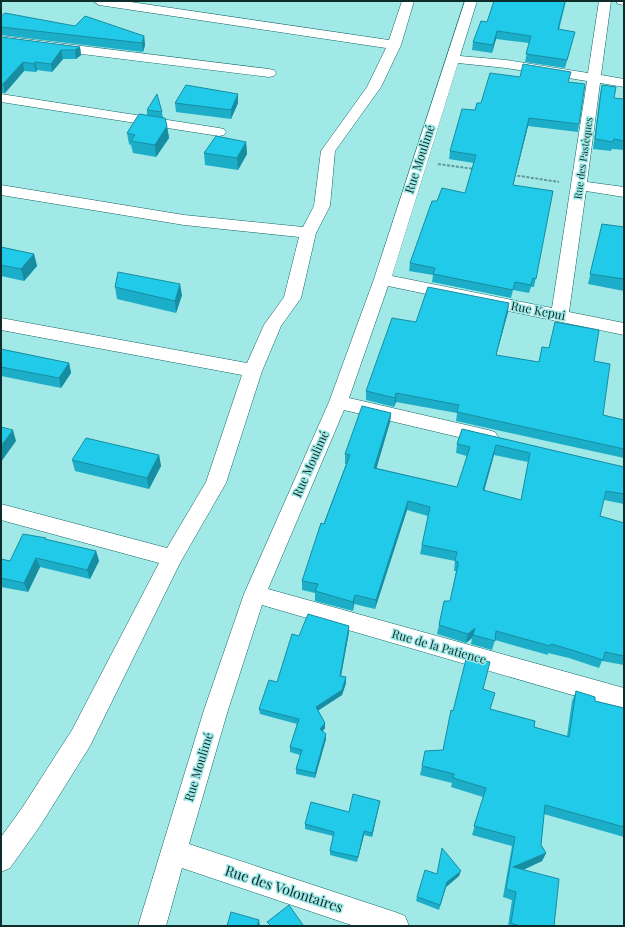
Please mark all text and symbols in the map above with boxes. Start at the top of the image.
street label: Rue des Pastèques [570,116,596,200]
street label: Rue Moulimé [400,122,438,195]
street label: Rue Kepui [510,297,567,323]
street label: Rue Moulimé [288,428,332,499]
street label: Rue de la Patience [390,625,488,667]
street label: Rue Moulimé [180,730,216,803]
street label: Rue des Volontaires [223,860,346,917]

